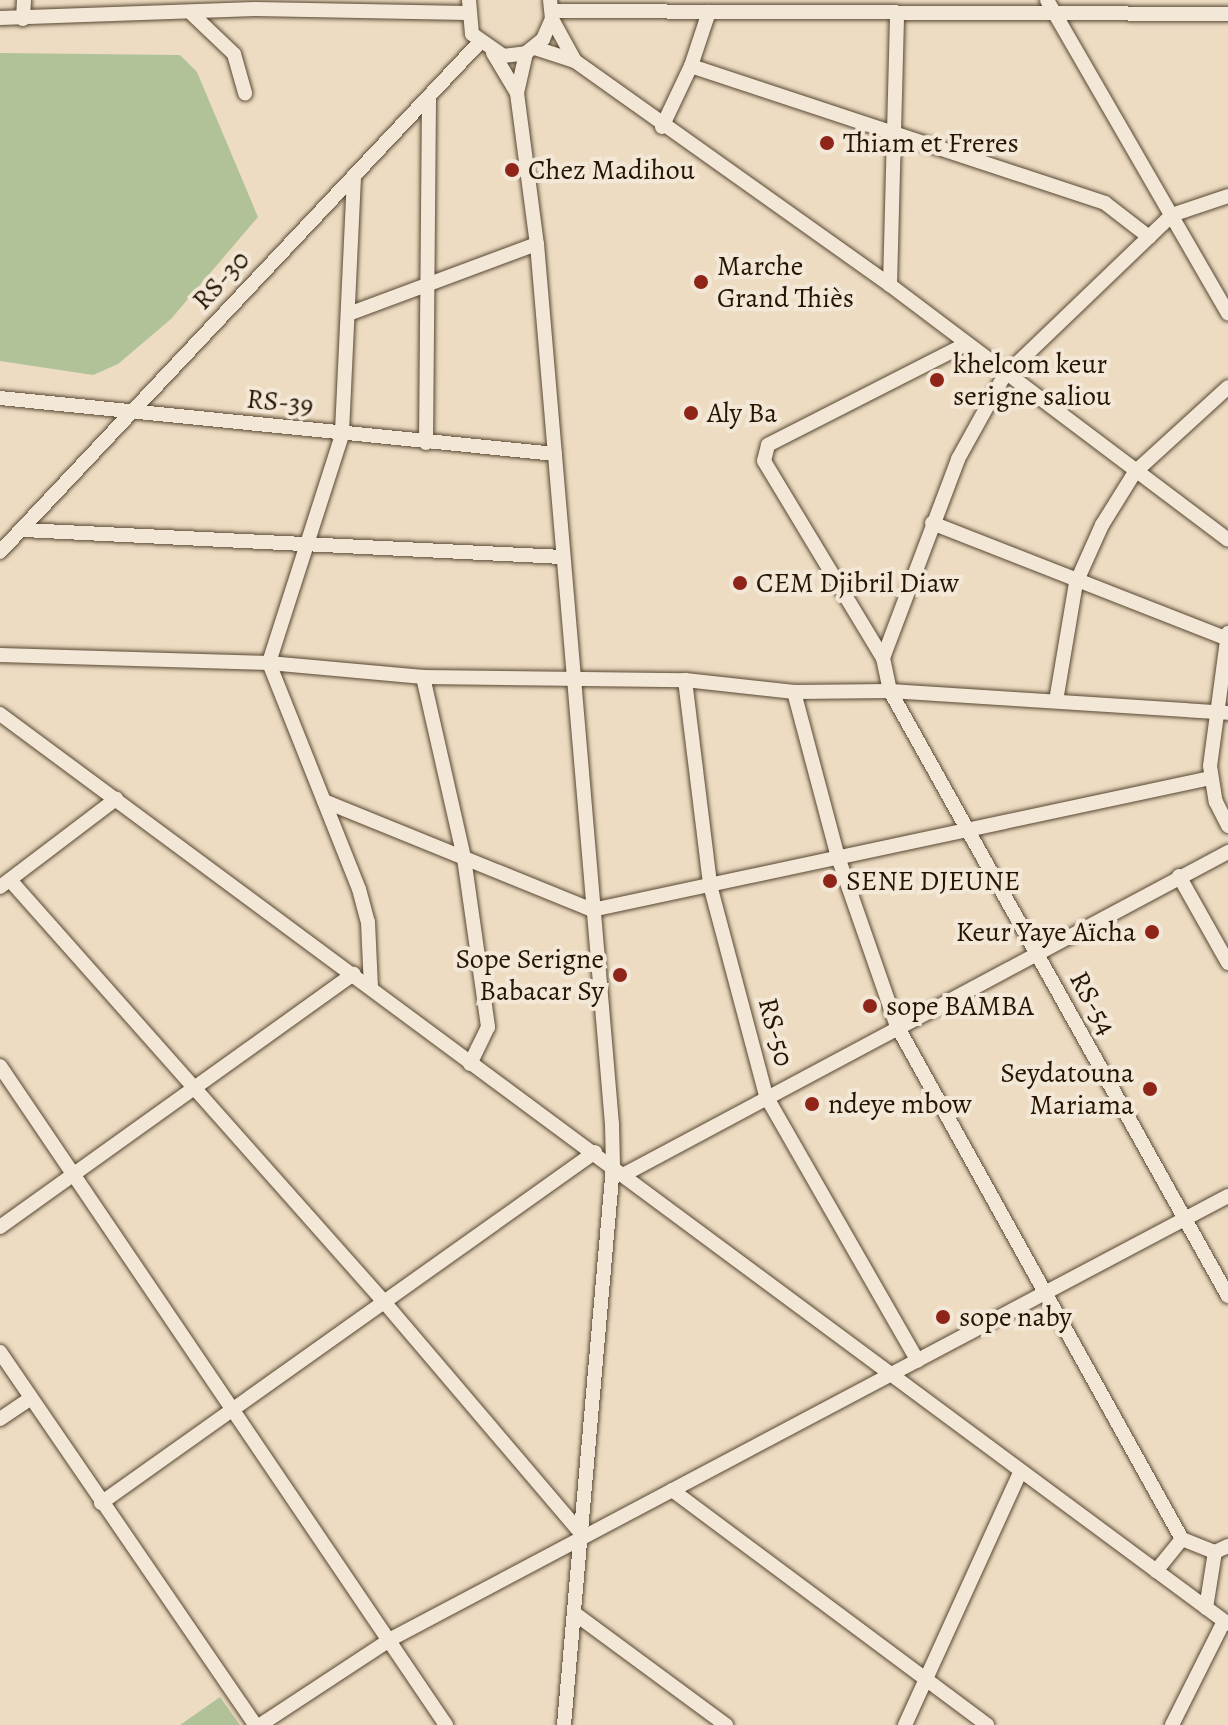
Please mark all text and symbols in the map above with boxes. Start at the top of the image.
place label: Thiam et Freres [843,126,1019,160]
marker: Thiam et Freres [818,134,836,152]
place label: Chez Madihou [528,153,695,187]
marker: Chez Madihou [503,161,521,179]
street label: RS-30 [185,243,257,317]
place label: Marche Grand Thiès [717,249,854,315]
marker: Marche Grand Thiès [692,273,710,291]
place label: khelcom keur serigne saliou [953,347,1111,413]
marker: khelcom keur serigne saliou [928,371,946,389]
street label: RS-39 [245,382,315,422]
place label: Aly Ba [707,396,777,430]
marker: Aly Ba [682,404,700,422]
place label: CEM Djibril Diaw [756,566,959,600]
marker: CEM Djibril Diaw [731,574,749,592]
place label: SENE DJEUNE [846,864,1020,898]
marker: SENE DJEUNE [821,872,839,890]
place label: Keur Yaye Aïcha [956,915,1136,949]
marker: Keur Yaye Aïcha [1143,923,1161,941]
place label: Sope Serigne Babacar Sy [456,942,604,1008]
street label: RS-54 [1062,965,1124,1041]
marker: Sope Serigne Babacar Sy [611,966,629,984]
place label: sope BAMBA [886,989,1034,1023]
street label: RS-50 [751,994,801,1070]
marker: sope BAMBA [861,997,879,1015]
place label: Seydatouna Mariama [1000,1056,1134,1122]
marker: Seydatouna Mariama [1141,1080,1159,1098]
place label: ndeye mbow [828,1087,972,1121]
marker: ndeye mbow [803,1095,821,1113]
place label: sope naby [959,1300,1072,1334]
marker: sope naby [934,1308,952,1326]

